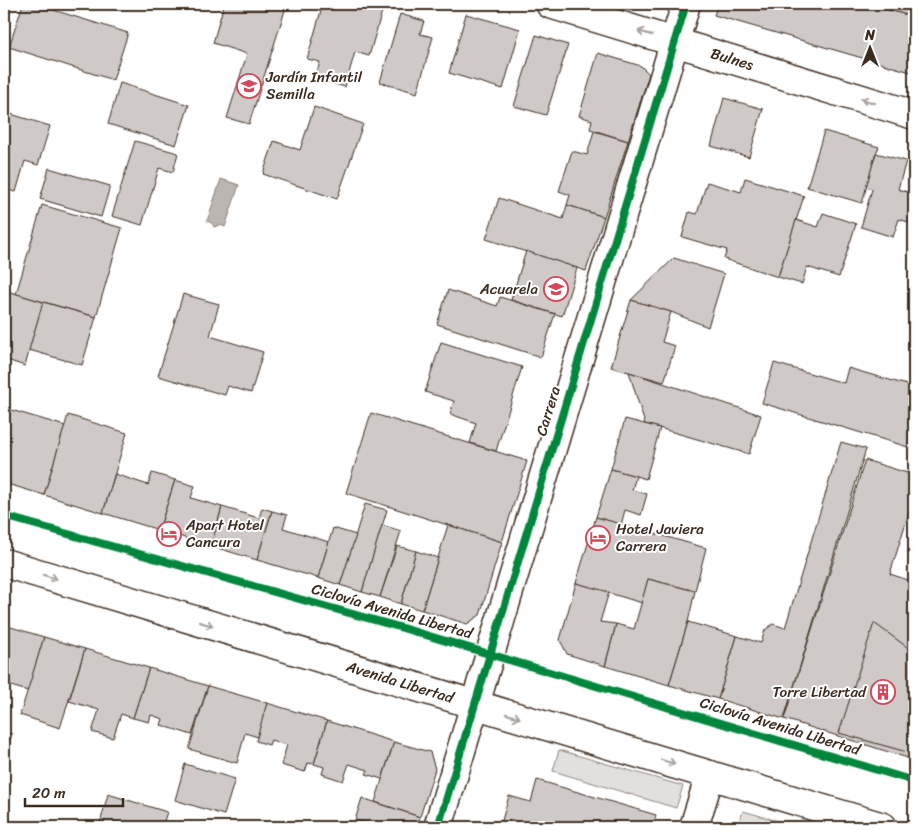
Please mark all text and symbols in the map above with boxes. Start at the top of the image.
north arrow [846,22,896,72]
text: N [864,23,875,48]
one-way arrow [638,27,654,37]
street label: Bulnes [707,40,758,78]
place label: Jardín Infantil Semilla [265,64,363,107]
school or university icon: Jardín Infantil Semilla [236,73,262,99]
one-way arrow [860,95,876,105]
place label: Acuarela [479,276,538,302]
school or university icon: Acuarela [543,276,569,302]
street label: Carrera [528,383,568,439]
place label: Apart Hotel Cancura [185,512,264,555]
place label: Hotel Javiera Carrera [616,516,704,559]
hotel icon: Apart Hotel Cancura [156,521,182,547]
hotel icon: Hotel Javiera Carrera [585,525,611,551]
one-way arrow [42,573,58,583]
street label: Ciclovía Avenida Libertad [309,576,476,647]
one-way arrow [198,619,214,629]
street label: Avenida Libertad [342,653,458,711]
place label: Torre Libertad [773,679,867,705]
building icon: Torre Libertad [870,679,896,705]
street label: Ciclovía Avenida Libertad [697,689,864,763]
one-way arrow [504,712,520,721]
one-way arrow [660,758,676,768]
scale bar [25,776,122,808]
text: 20 m [32,780,66,806]

